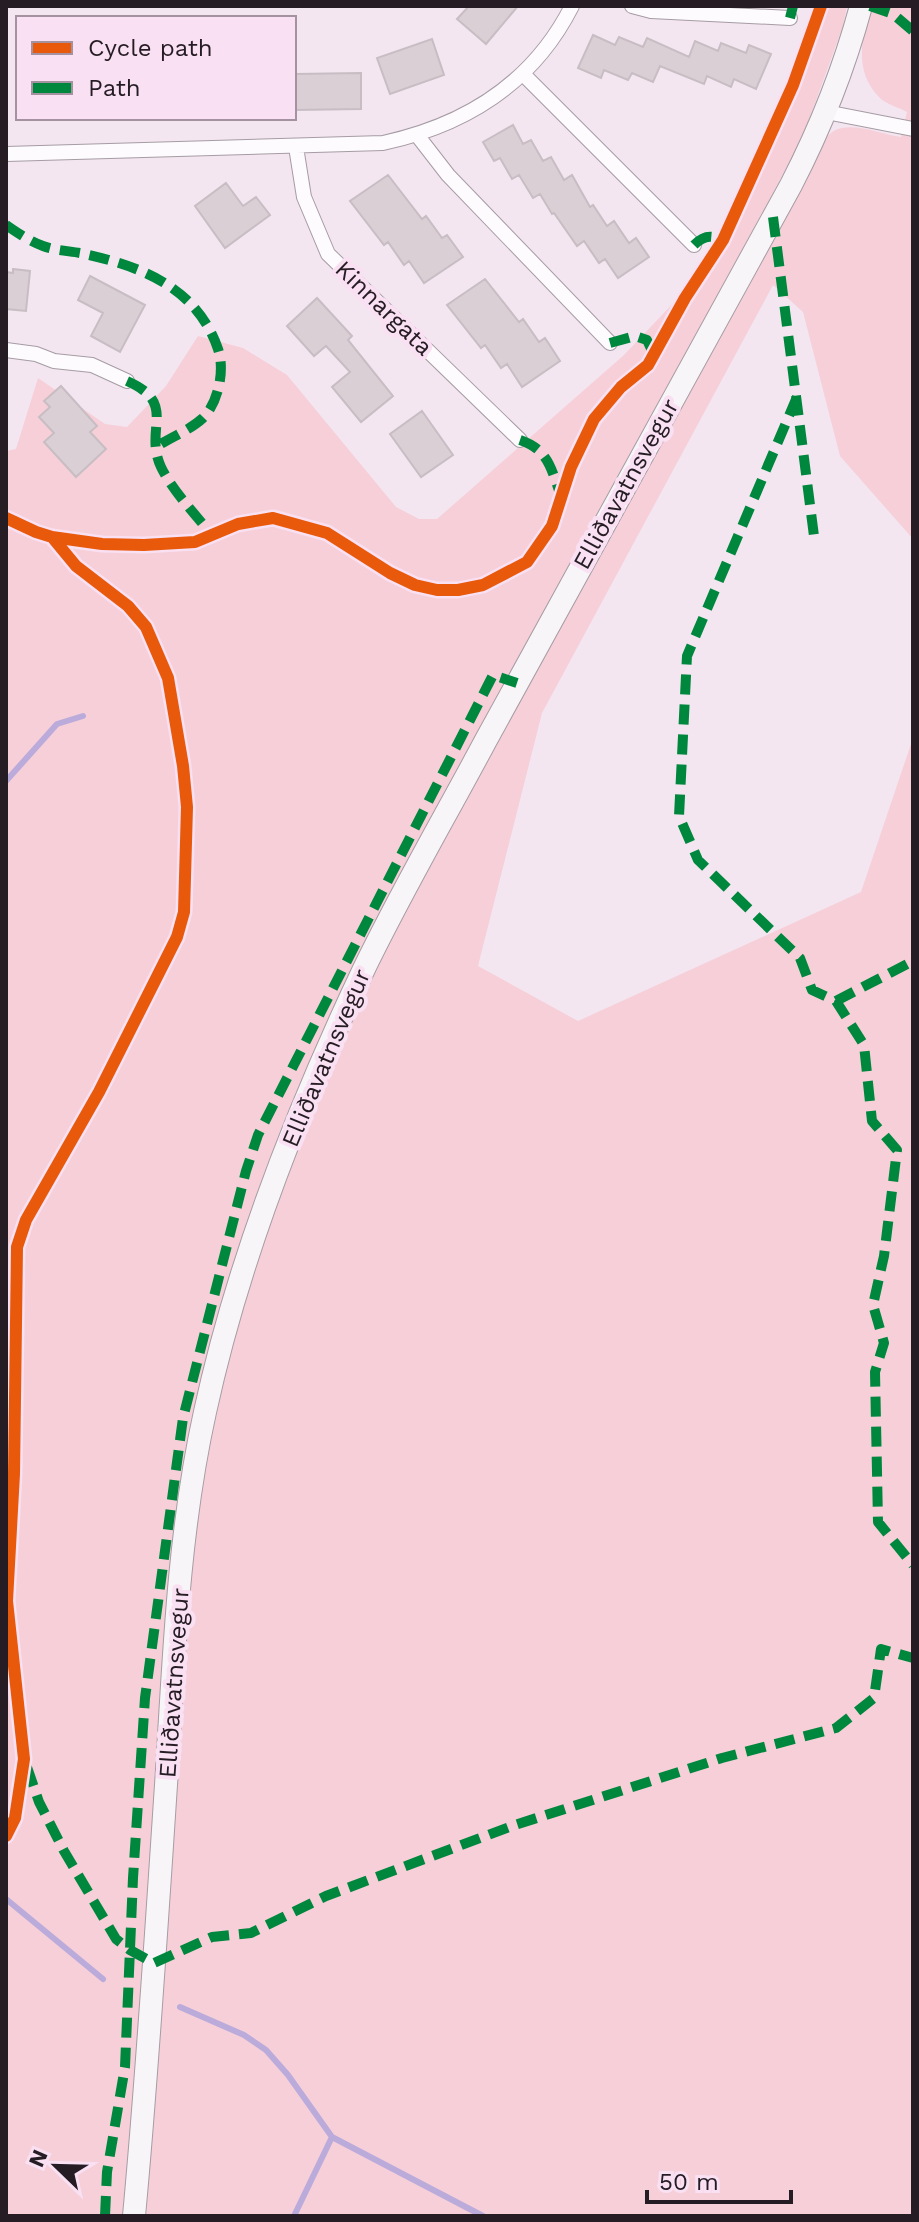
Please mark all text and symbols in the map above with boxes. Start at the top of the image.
legend [16,16,296,120]
text: Cycle path [88,34,213,62]
text: Path [88,74,141,102]
street label: Kinnargata [330,255,438,361]
street label: Elliðavatnsvegur [568,394,685,574]
street label: Elliðavatnsvegur [276,965,376,1151]
street label: Elliðavatnsvegur [153,1587,195,1779]
north arrow [16,2126,96,2206]
text: N [23,2146,53,2171]
scale bar [647,2154,791,2204]
text: 50 m [659,2168,719,2196]

